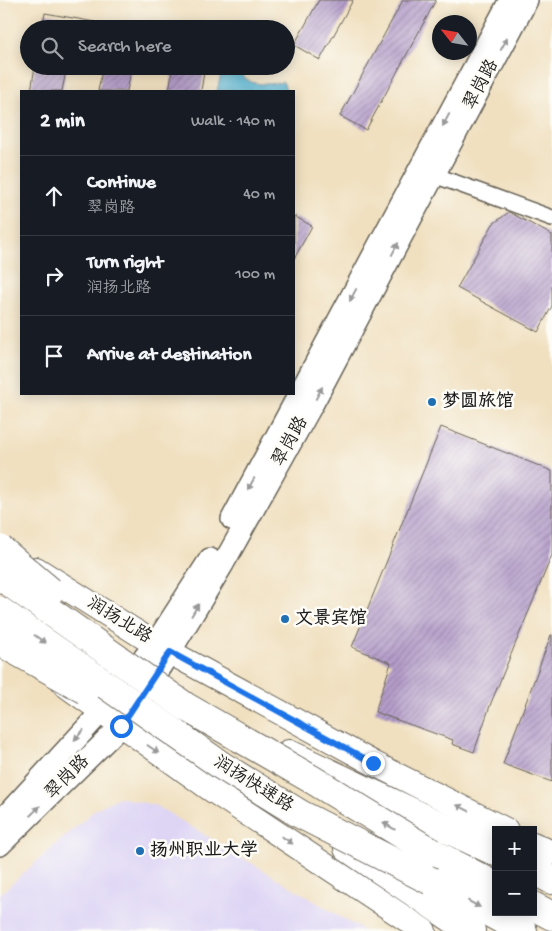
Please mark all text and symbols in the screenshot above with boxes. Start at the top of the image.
north arrow [432,15,477,60]
search box [20,20,295,75]
icon: search [38,34,66,62]
text: Search here [78,36,172,59]
one-way arrow [500,37,508,51]
street label: 翠岗路 [459,56,504,114]
text: 2 min [40,110,85,135]
text: Walk · 140 m [191,113,275,132]
one-way arrow [442,113,450,128]
text: Continue [87,172,156,195]
icon: ahead [40,182,68,210]
text: 40 m [243,186,275,205]
text: 翠岗路 [87,200,135,219]
one-way arrow [391,242,399,257]
text: Turn right [87,252,163,275]
icon: right [40,262,68,290]
text: 100 m [235,266,275,285]
text: 润扬北路 [87,280,151,299]
one-way arrow [349,287,357,302]
icon: arrive [40,342,68,370]
text: Arrive at destination [87,344,251,367]
one-way arrow [314,386,323,400]
place label: 梦圆旅馆 [442,391,514,413]
marker: 梦圆旅馆 [426,396,438,408]
street label: 翠岗路 [268,413,313,471]
one-way arrow [247,477,255,491]
street label: 润扬北路 [83,592,156,649]
one-way arrow [190,604,200,617]
place label: 文景宾馆 [295,608,367,630]
marker: 文景宾馆 [279,613,291,625]
one-way arrow [33,634,47,644]
route start [110,715,133,738]
one-way arrow [73,729,85,741]
one-way arrow [146,743,159,753]
street label: 翠岗路 [41,751,95,805]
street label: 润扬快速路 [209,751,297,818]
route end [362,752,385,775]
one-way arrow [455,804,470,812]
one-way arrow [29,805,41,817]
one-way arrow [383,822,396,831]
map controls [492,826,537,916]
button: + [492,826,537,871]
one-way arrow [280,835,294,845]
place label: 扬州职业大学 [150,840,258,862]
marker: 扬州职业大学 [134,845,146,857]
button: − [492,871,537,916]
one-way arrow [467,900,481,909]

